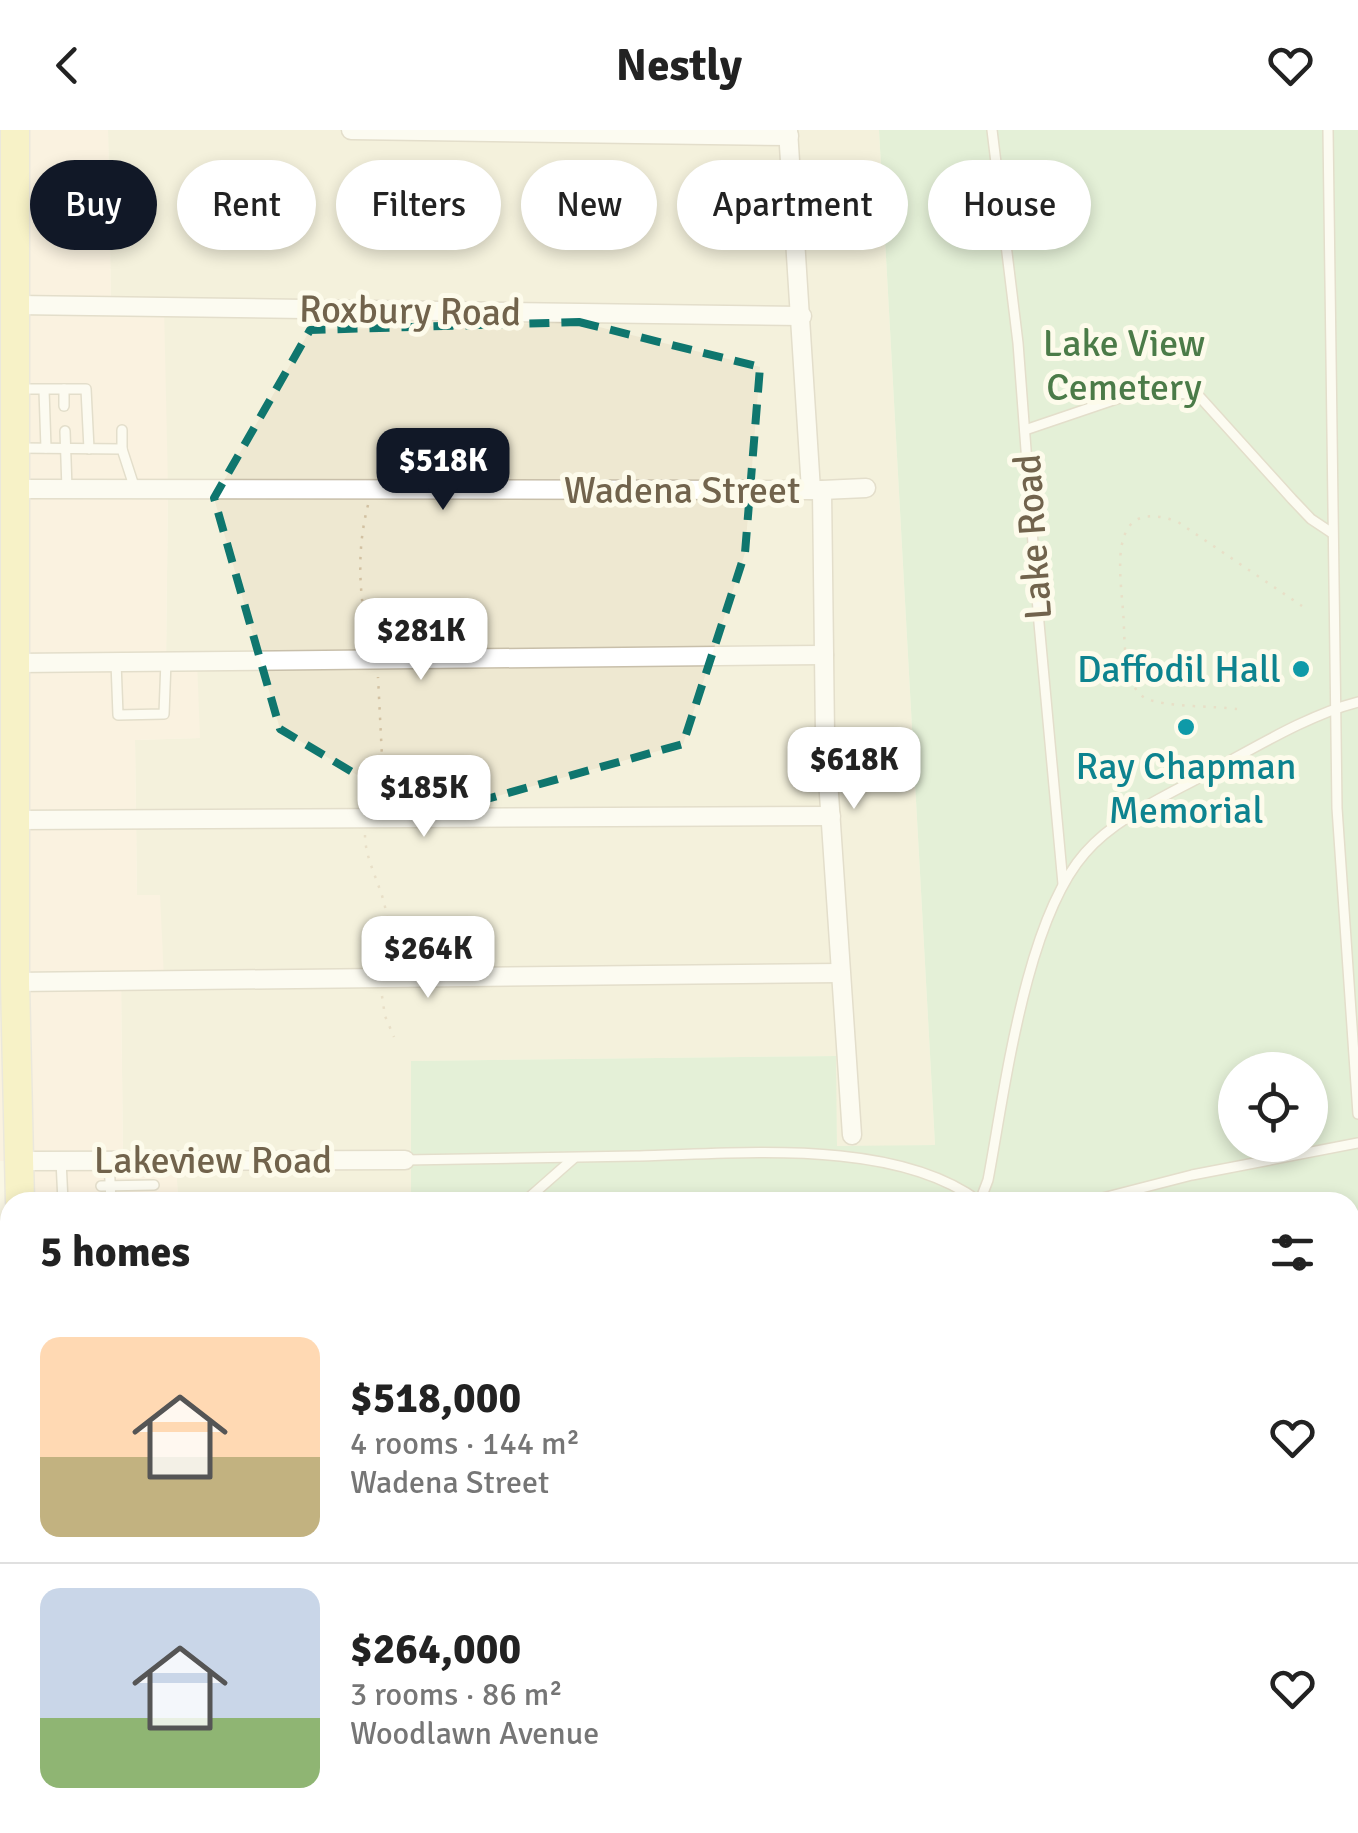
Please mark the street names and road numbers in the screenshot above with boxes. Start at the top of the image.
street label: Roxbury Road [299,286,521,336]
street label: Lake Road [1004,453,1062,621]
street label: Wadena Street [564,467,800,514]
street label: Lakeview Road [94,1137,332,1184]

